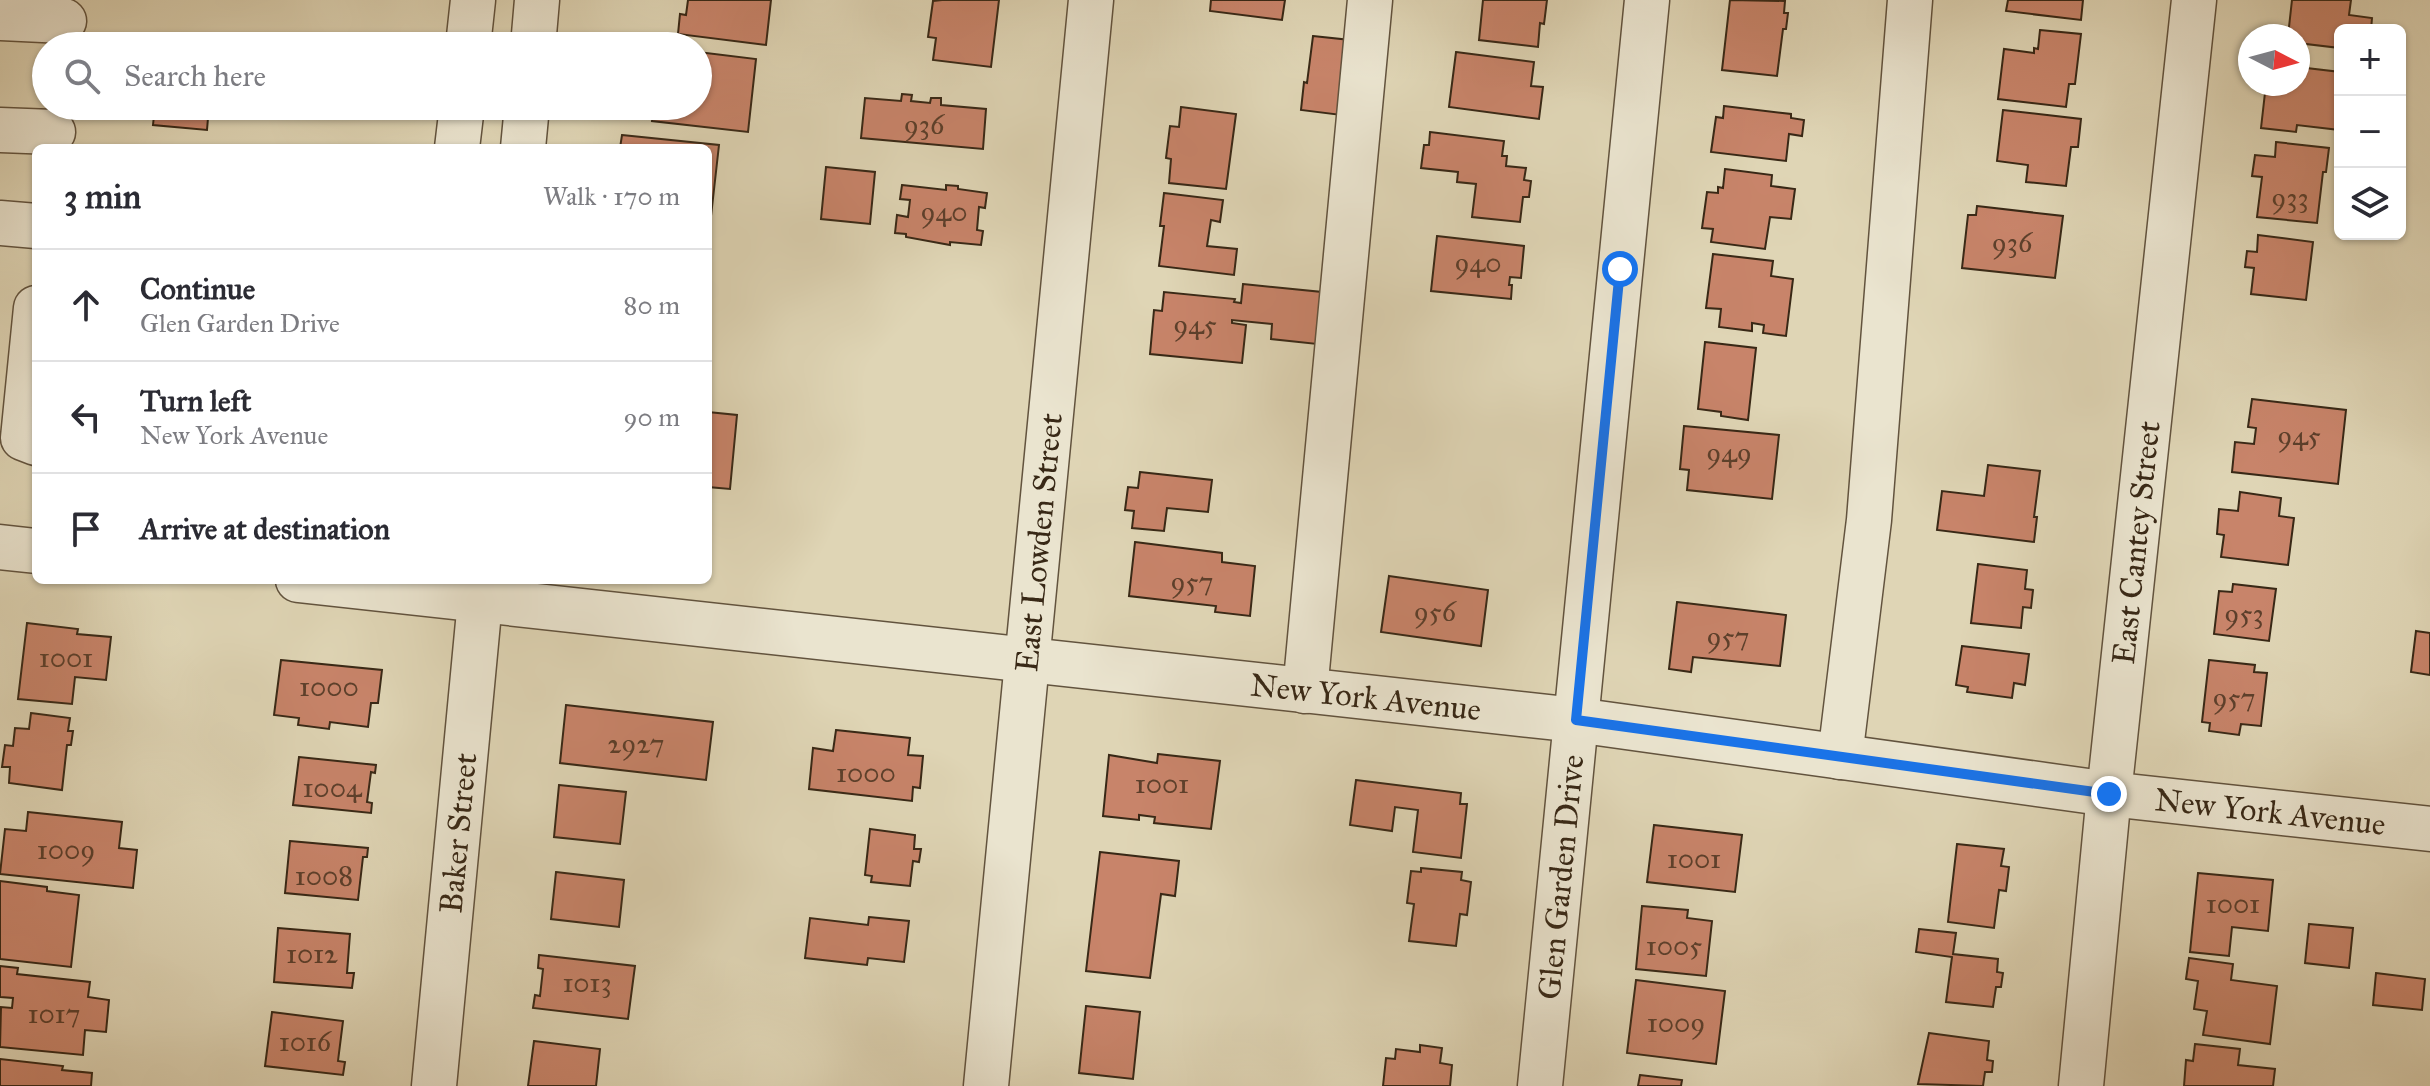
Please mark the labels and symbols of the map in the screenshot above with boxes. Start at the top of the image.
north arrow [2238,24,2310,96]
house number: 936 [904,107,946,142]
house number: 933 [2271,180,2309,215]
house number: 940 [921,194,967,229]
house number: 936 [1992,225,2034,260]
house number: 940 [1455,245,1501,280]
route start [1602,251,1638,287]
house number: 945 [1173,307,1217,342]
street label: East Lowden Street [1007,411,1071,674]
house number: 945 [2277,418,2321,453]
street label: East Cantey Street [2104,419,2169,667]
house number: 949 [1706,435,1752,470]
house number: 957 [1171,564,1214,599]
house number: 956 [1414,594,1458,629]
house number: 953 [2224,596,2264,631]
house number: 957 [1707,619,1750,654]
house number: 1001 [39,640,93,675]
street label: New York Avenue [1248,665,1483,729]
house number: 1000 [299,669,359,704]
house number: 957 [2213,680,2256,715]
house number: 2927 [608,726,664,761]
street label: Baker Street [431,751,486,915]
street label: Glen Garden Drive [1530,753,1593,1001]
house number: 1000 [836,755,896,790]
house number: 1001 [1135,766,1189,801]
house number: 1004 [302,770,363,805]
route end [2091,776,2127,812]
street label: New York Avenue [2153,780,2388,844]
house number: 1009 [37,832,95,867]
house number: 1001 [1667,841,1721,876]
house number: 1008 [295,858,353,893]
house number: 1001 [2206,886,2260,921]
house number: 1005 [1646,928,1702,963]
house number: 1012 [286,936,338,971]
house number: 1013 [562,965,612,1000]
house number: 1017 [28,996,81,1031]
house number: 1009 [1647,1005,1705,1040]
house number: 1016 [279,1024,333,1059]

